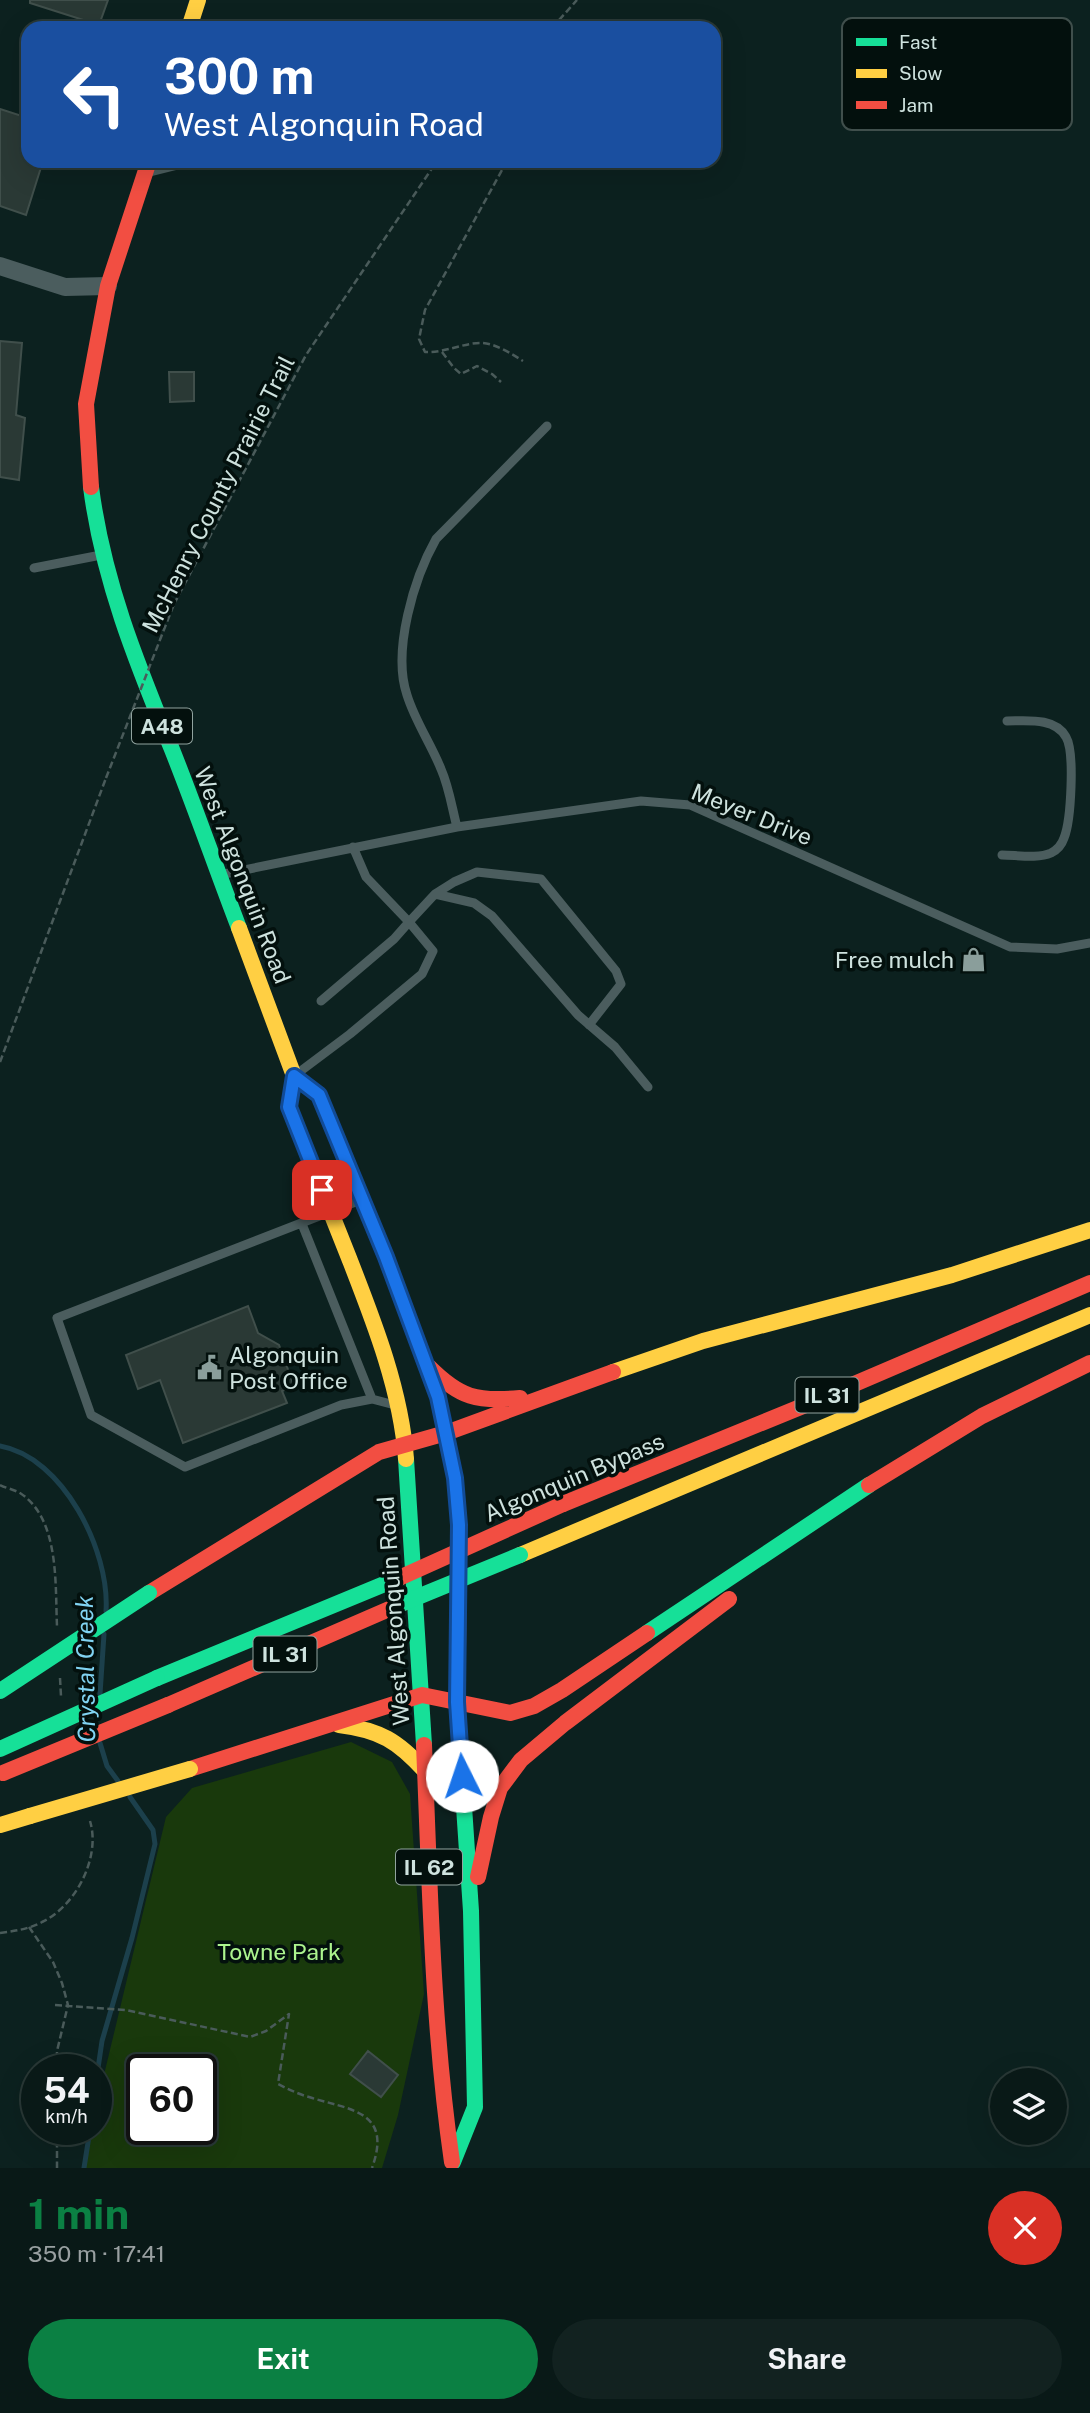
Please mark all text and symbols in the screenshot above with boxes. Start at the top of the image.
legend [842,18,1072,130]
text: Fast [899,31,937,53]
text: 300 m [164,47,314,105]
icon: left [49,49,140,140]
text: Slow [899,62,943,84]
text: Jam [899,94,933,116]
text: West Algonquin Road [164,106,484,143]
street label: McHenry County Prairie Trail [136,351,300,637]
road number: A48 [132,708,192,744]
street label: West Algonquin Road [189,763,297,987]
street label: Meyer Drive [688,778,816,850]
shop icon: Free mulch [960,945,988,973]
place label: Free mulch [835,946,954,973]
pin [292,1160,352,1220]
icon: arrive [303,1171,341,1209]
place label: Algonquin Post Office [229,1341,348,1394]
public building icon: Algonquin Post Office [195,1353,223,1381]
road number: IL 31 [796,1378,858,1412]
street label: Algonquin Bypass [480,1427,668,1527]
street label: West Algonquin Road [372,1495,414,1727]
water label: Crystal Creek [70,1595,100,1743]
road number: IL 31 [254,1636,316,1672]
position arrow [425,1739,499,1813]
road number: IL 62 [396,1850,462,1884]
park label: Towne Park [217,1938,341,1965]
speed limit sign: 60 [126,2054,217,2145]
map controls [990,2068,1067,2145]
button: layers [990,2068,1067,2145]
text: 54 [43,2070,90,2111]
text: km/h [45,2106,88,2127]
text: 1 min [28,2189,129,2238]
button: close [988,2191,1062,2265]
text: 350 m · 17:41 [28,2240,165,2267]
button: Exit [28,2319,538,2399]
button: Share [552,2319,1062,2399]

